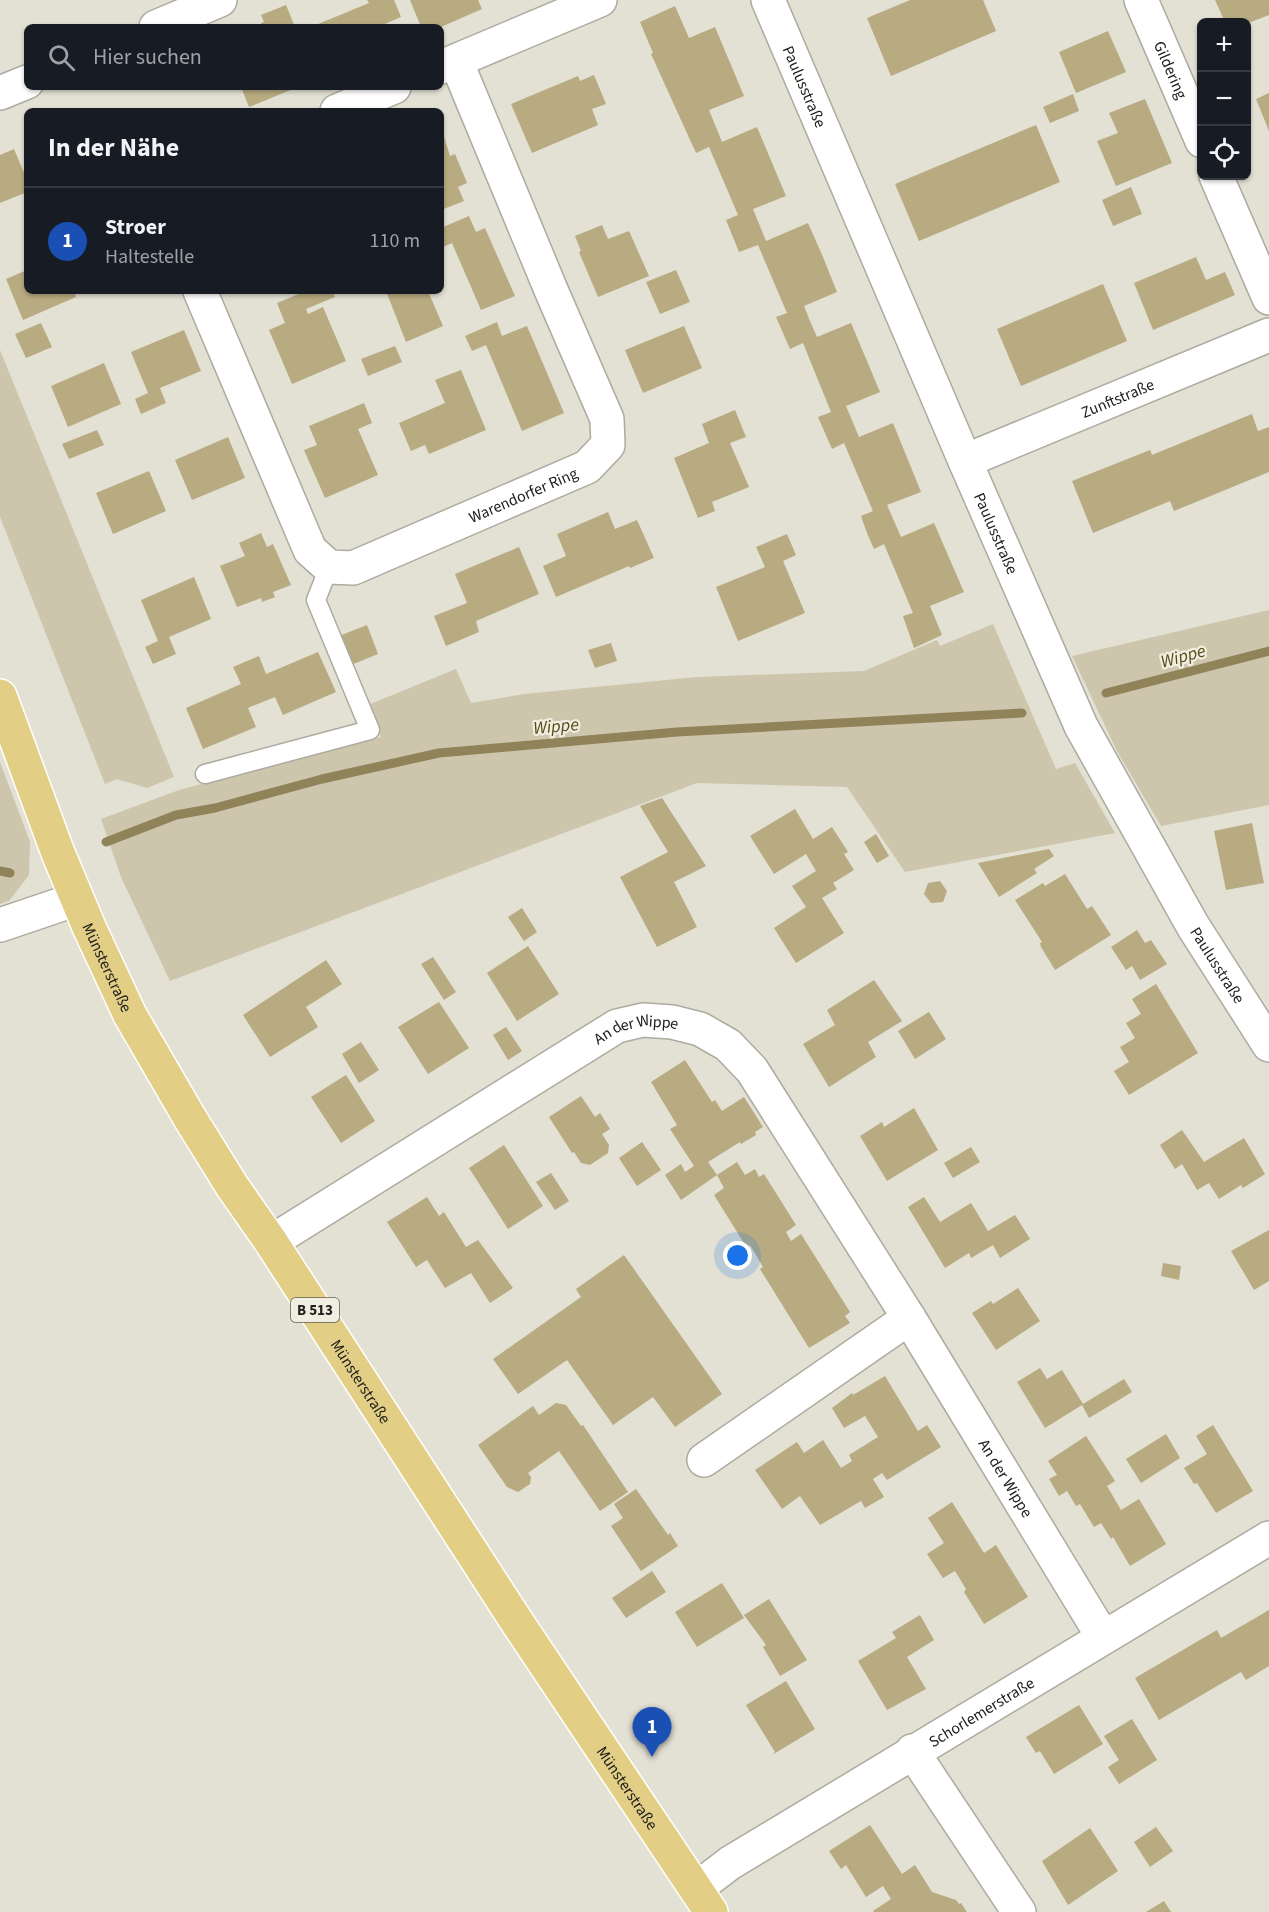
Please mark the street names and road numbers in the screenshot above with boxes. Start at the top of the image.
street label: Gildering [1148,38,1192,103]
street label: Paulusstraße [777,43,831,131]
street label: Zunftstraße [1078,374,1158,424]
street label: Warendorfer Ring [465,462,581,529]
street label: Paulusstraße [968,489,1023,578]
street label: Münsterstraße [77,919,137,1016]
street label: Paulusstraße [1184,923,1250,1008]
street label: An der Wippe [590,1009,681,1050]
road number: B 513 [291,1298,339,1322]
street label: Münsterstraße [325,1335,396,1428]
street label: An der Wippe [973,1435,1038,1522]
street label: Schorlemerstraße [925,1672,1039,1753]
street label: Münsterstraße [591,1742,663,1834]

